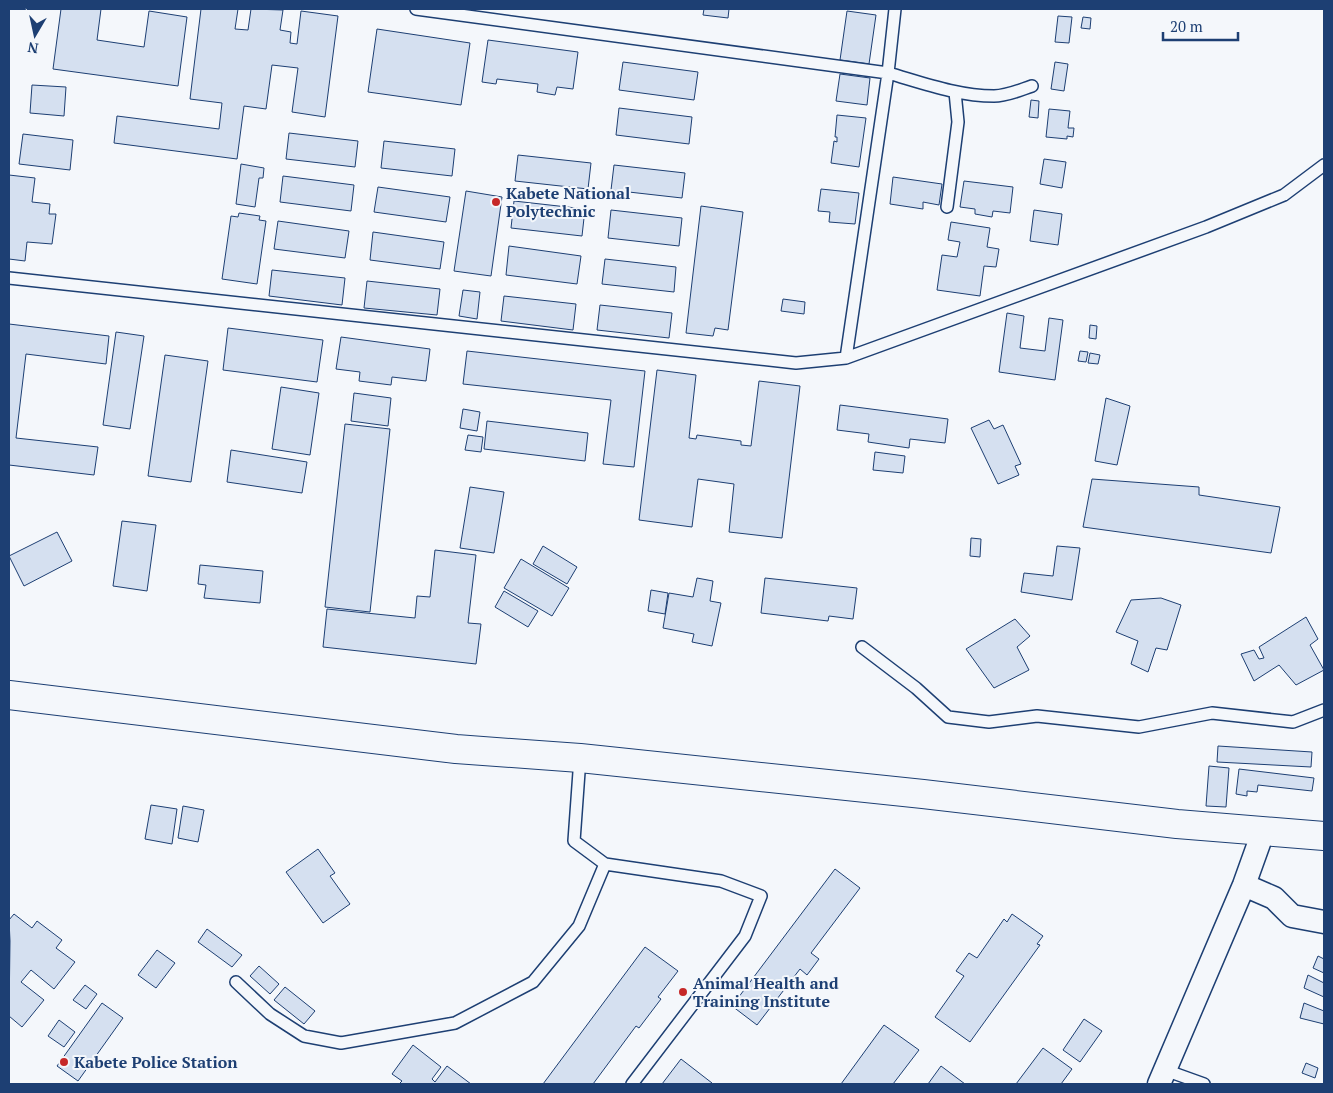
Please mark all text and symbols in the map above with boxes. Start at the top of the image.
north arrow [10,10,60,60]
scale bar [1163,10,1238,42]
text: 20 m [1170,16,1203,36]
text: N [26,38,40,59]
place label: Kabete National Polytechnic [506,182,630,222]
marker: Kabete National Polytechnic [490,196,502,208]
place label: Animal Health and Training Institute [693,972,839,1012]
marker: Animal Health and Training Institute [677,986,689,998]
place label: Kabete Police Station [74,1051,238,1073]
marker: Kabete Police Station [58,1056,70,1068]

